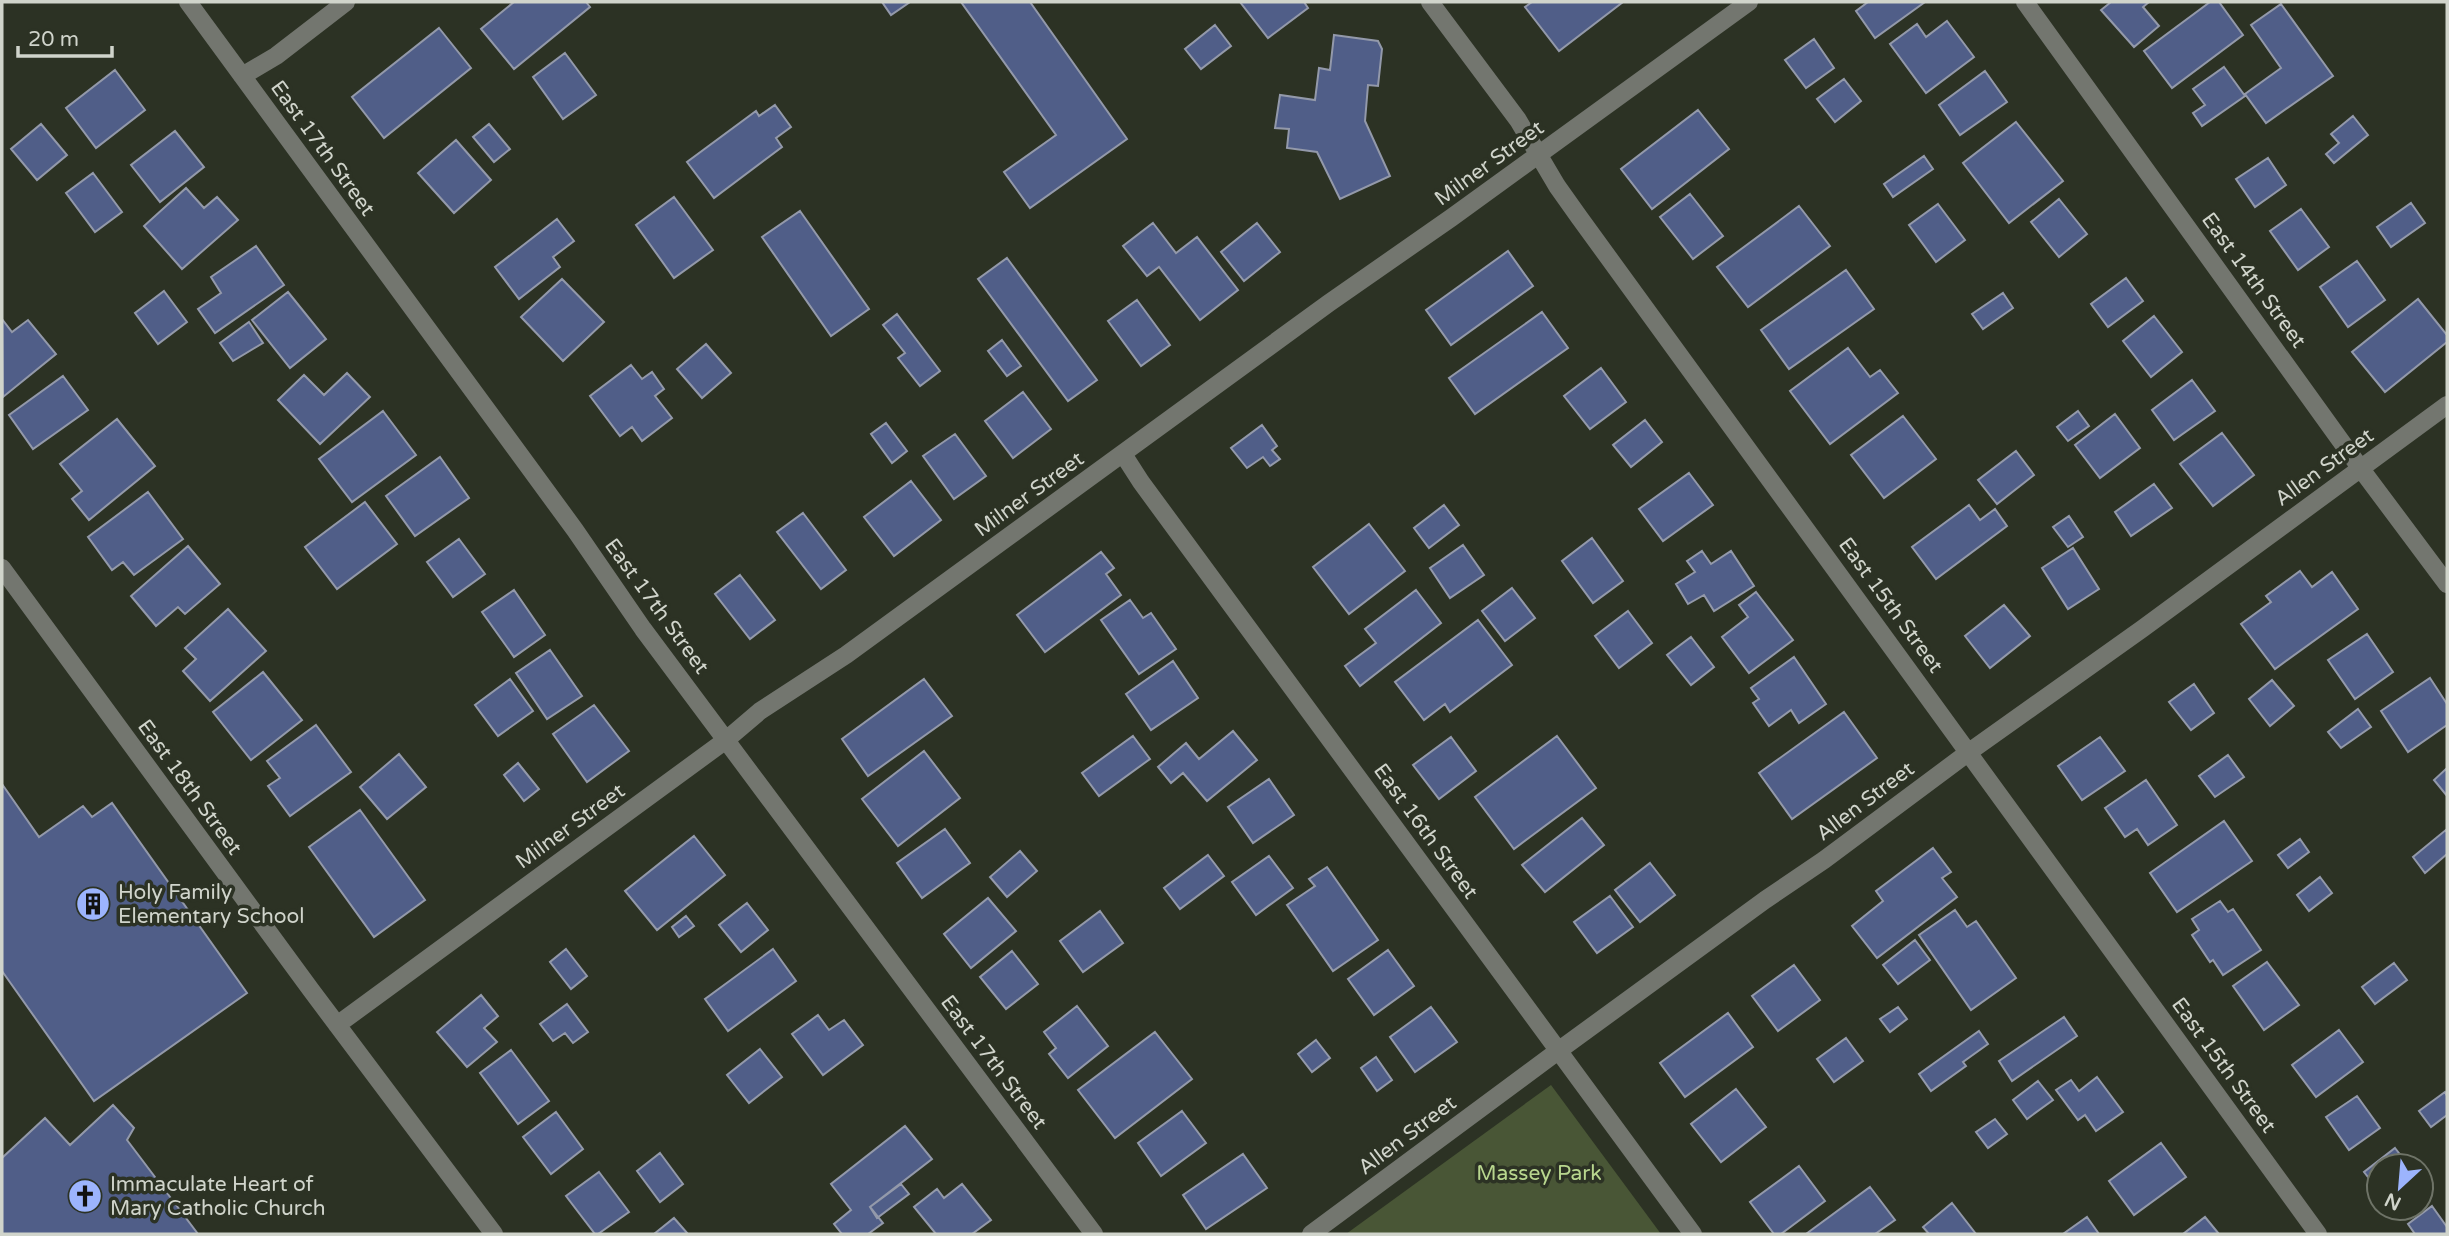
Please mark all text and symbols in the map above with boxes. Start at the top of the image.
scale bar [18,14,112,58]
text: 20 m [28,27,79,52]
street label: East 17th Street [265,76,380,221]
street label: Milner Street [1430,115,1549,211]
street label: East 14th Street [2196,208,2311,353]
street label: Allen Street [2270,423,2379,512]
street label: Milner Street [970,446,1089,542]
street label: East 15th Street [1833,533,1948,678]
street label: East 17th Street [599,534,714,679]
street label: East 18th Street [132,715,247,860]
street label: Allen Street [1811,756,1919,846]
street label: East 16th Street [1368,759,1483,904]
street label: Milner Street [511,778,630,874]
place label: Holy Family Elementary School [118,880,305,929]
building icon: Holy Family Elementary School [74,885,112,923]
street label: East 17th Street [935,990,1052,1134]
street label: East 15th Street [2166,993,2281,1138]
street label: Allen Street [1353,1090,1461,1180]
north arrow [2365,1152,2435,1222]
park label: Massey Park [1476,1161,1602,1186]
place label: Immaculate Heart of Mary Catholic Church [110,1172,326,1221]
church icon: Immaculate Heart of Mary Catholic Church [66,1177,104,1215]
text: N [2381,1188,2405,1215]

